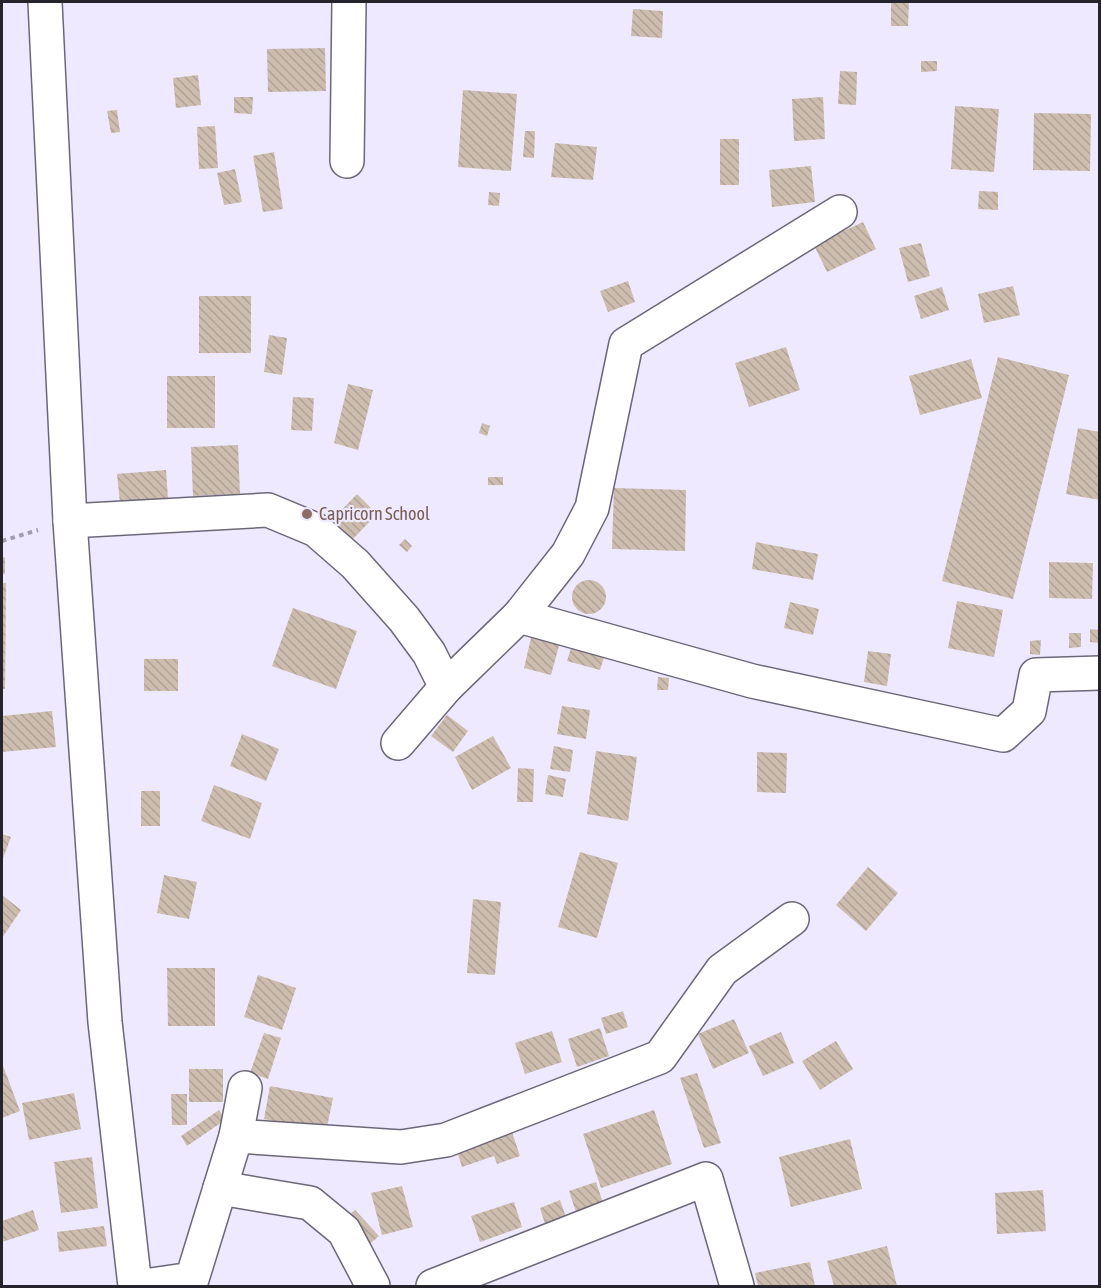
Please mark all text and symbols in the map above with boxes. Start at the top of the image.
place label: Capricorn School [319,503,430,524]
marker: Capricorn School [300,507,314,521]

